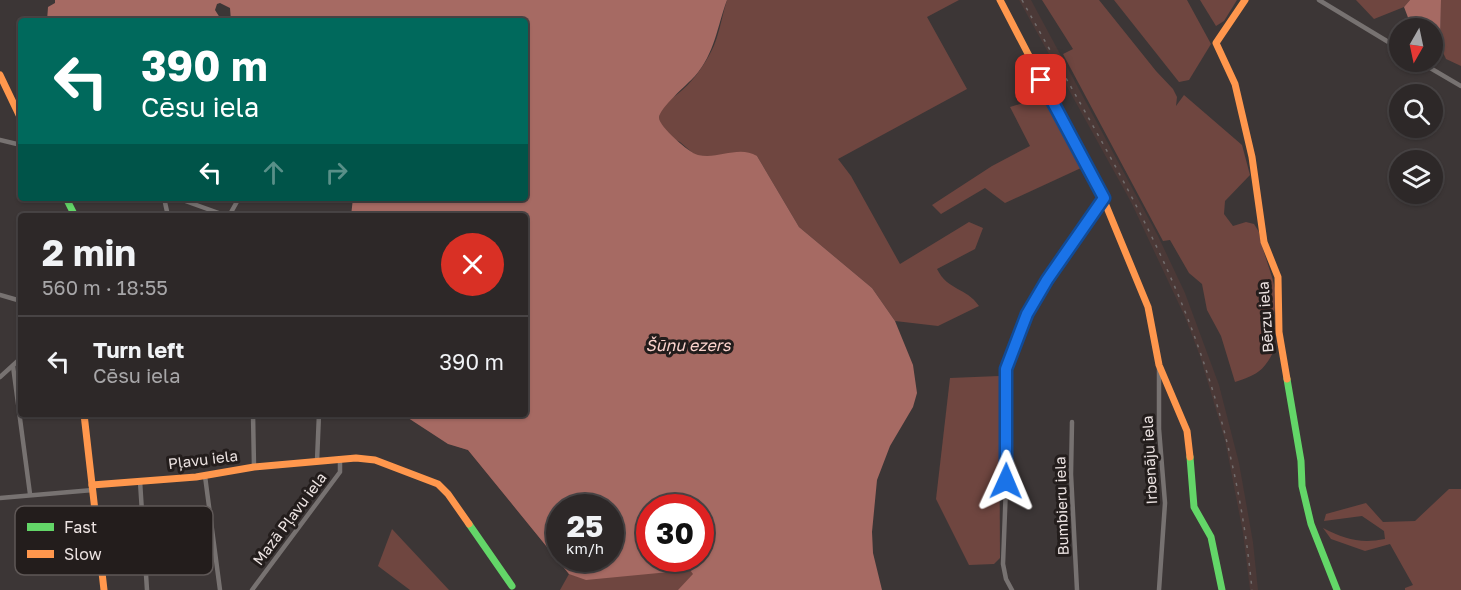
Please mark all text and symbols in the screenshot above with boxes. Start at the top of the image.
north arrow [1389,18,1443,72]
map controls [1389,18,1443,204]
text: 390 m [141,40,268,90]
icon: left [42,42,120,120]
pin [1015,54,1066,105]
icon: arrive [1024,63,1057,96]
button: search [1389,84,1443,138]
text: Cēsu iela [141,91,259,123]
button: layers [1389,150,1443,204]
icon: left [194,156,227,189]
icon: ahead [257,156,290,189]
icon: right [320,156,353,189]
text: 2 min [42,231,136,274]
button: close [441,233,504,296]
text: 560 m · 18:55 [42,275,168,299]
street label: Bērzu iela [1254,281,1276,353]
water label: Šūņu ezers [646,335,732,355]
text: Turn left [93,336,184,363]
icon: left [42,345,75,378]
text: 390 m [439,348,504,375]
text: Cēsu iela [93,363,181,387]
street label: Irbenāju iela [1138,415,1160,505]
street label: Pļavu iela [167,446,239,472]
position arrow [974,449,1038,513]
street label: Bumbieru iela [1050,456,1072,556]
street label: Mazā Pļavu iela [249,469,330,568]
speed limit sign: 30 [636,494,714,572]
legend [15,506,213,575]
text: 25 [567,508,603,544]
text: Fast [64,517,97,537]
text: km/h [566,539,604,557]
text: Slow [64,544,102,564]

